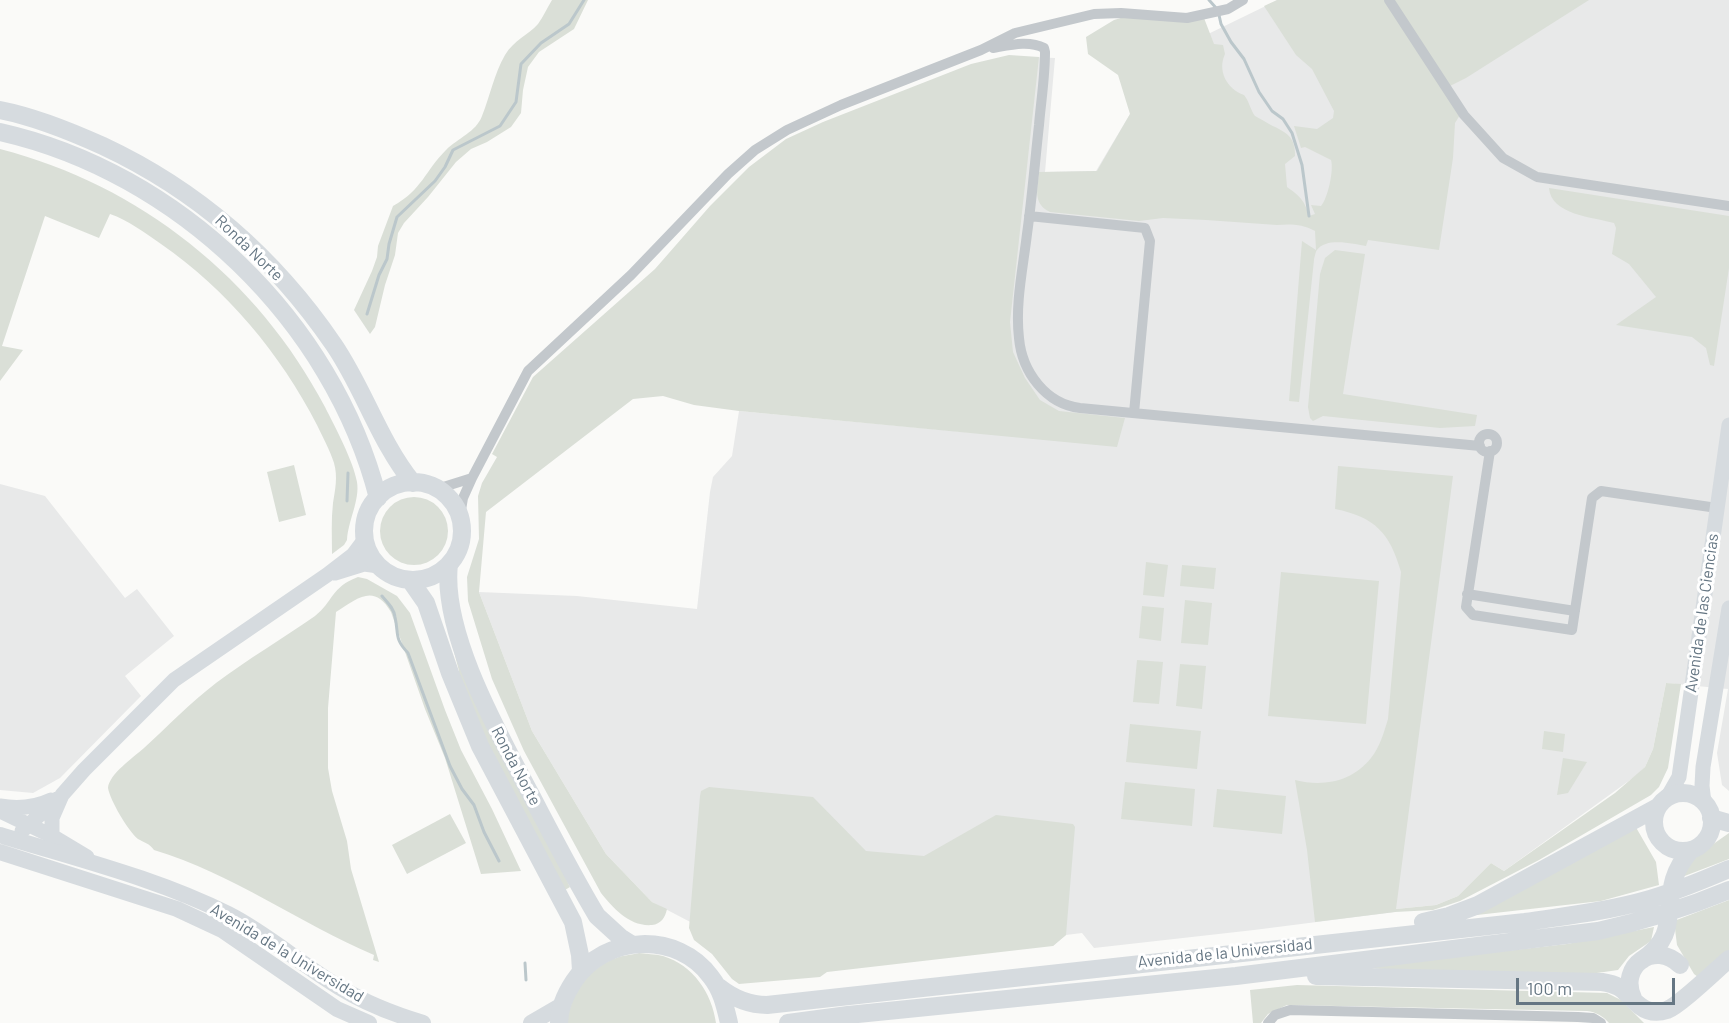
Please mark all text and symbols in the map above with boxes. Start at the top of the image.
street label: Ronda Norte [211,211,287,285]
street label: Avenida de las Ciencias [1681,532,1723,694]
street label: Ronda Norte [487,723,545,809]
street label: Avenida de la Universidad [207,900,367,1006]
street label: Avenida de la Universidad [1137,934,1313,972]
scale bar [1519,966,1678,1004]
text: 100 m [1527,977,1572,999]

